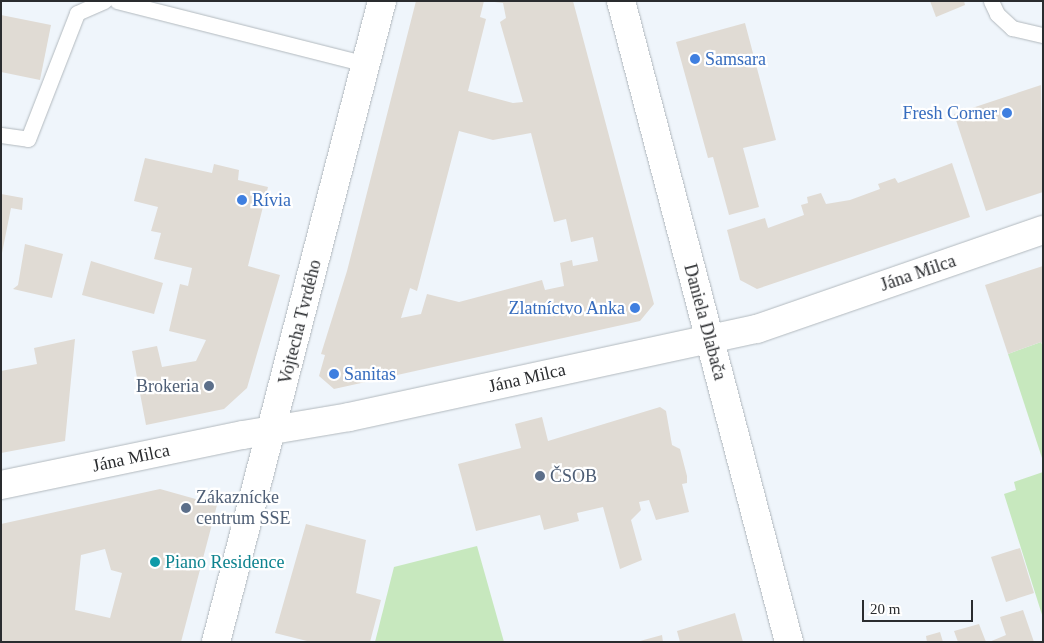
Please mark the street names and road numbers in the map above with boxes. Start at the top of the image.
street label: Jána Milca [877,250,959,296]
street label: Vojtecha Tvrdého [274,257,326,387]
street label: Daniela Dlabača [679,262,731,382]
street label: Jána Milca [486,359,568,397]
street label: Jána Milca [90,439,172,477]

